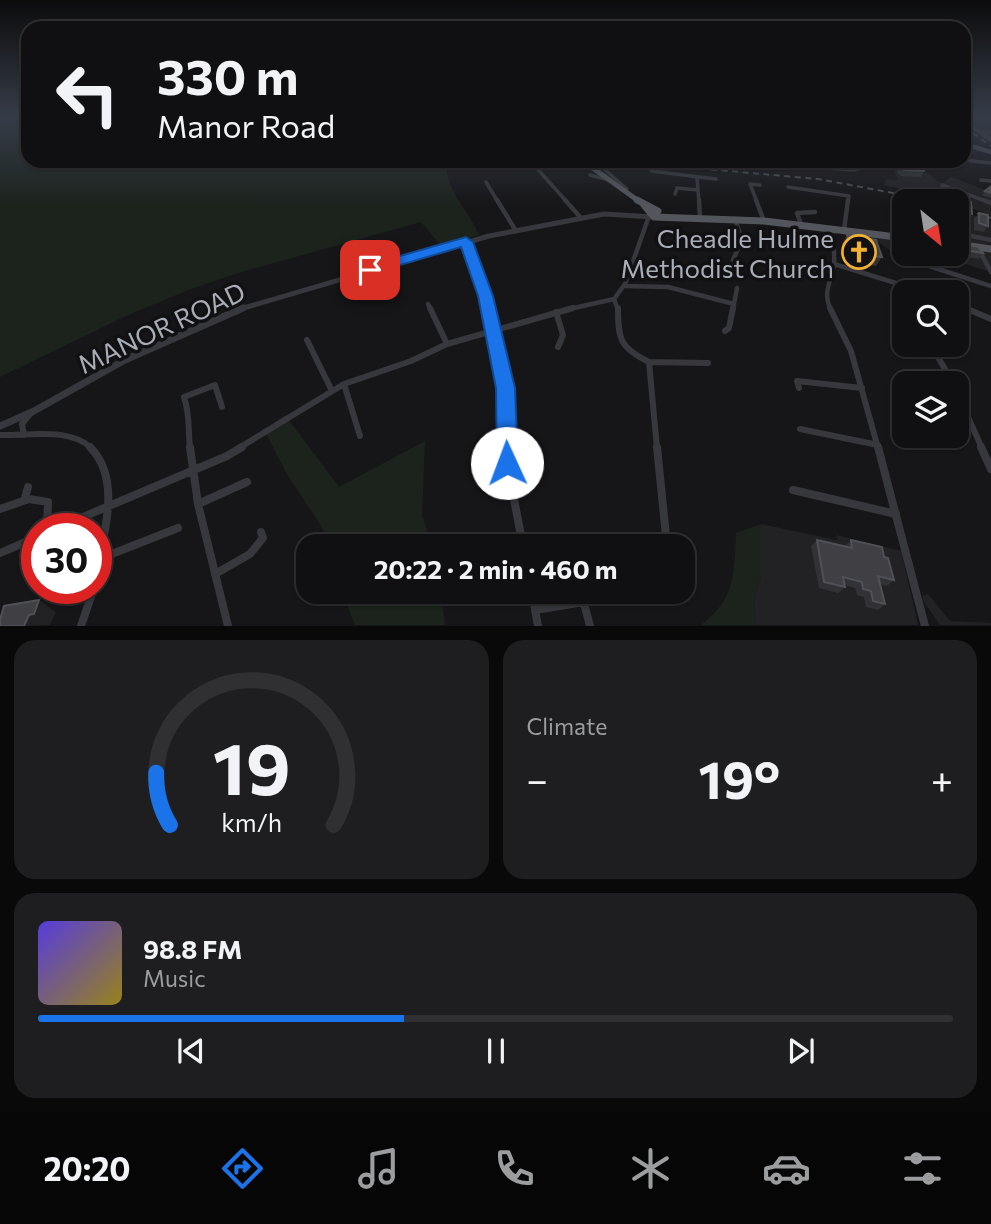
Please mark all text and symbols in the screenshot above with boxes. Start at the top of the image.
text: 330 m [157,45,298,105]
icon: left [42,49,133,140]
text: Manor Road [157,105,335,145]
north arrow [892,189,970,266]
map controls [892,189,969,448]
place label: Cheadle Hulme Methodist Church [621,222,834,283]
church icon: Cheadle Hulme Methodist Church [840,233,878,271]
pin [340,240,400,300]
icon: arrive [351,251,389,289]
street label: MANOR ROAD [73,275,249,379]
button: search [892,280,969,357]
button: layers [892,371,969,448]
position arrow [470,426,544,500]
speed limit sign: 30 [21,513,112,604]
text: 20:22 · 2 min · 460 m [374,553,617,584]
text: Climate [527,712,608,740]
text: 19 [212,722,290,811]
text: 19° [699,746,780,810]
text: − [527,755,548,802]
text: + [931,755,953,802]
text: km/h [221,807,282,837]
text: 98.8 FM [143,933,242,964]
text: Music [143,964,206,992]
icon: previous [172,1032,210,1070]
icon: pause [477,1032,515,1070]
icon: next [782,1032,820,1070]
icon: directions [218,1144,267,1193]
icon: music [354,1144,403,1193]
icon: phone [490,1144,539,1193]
icon: climate [626,1144,675,1193]
icon: car [762,1144,811,1193]
icon: filters [898,1144,947,1193]
text: 20:20 [44,1148,131,1188]

